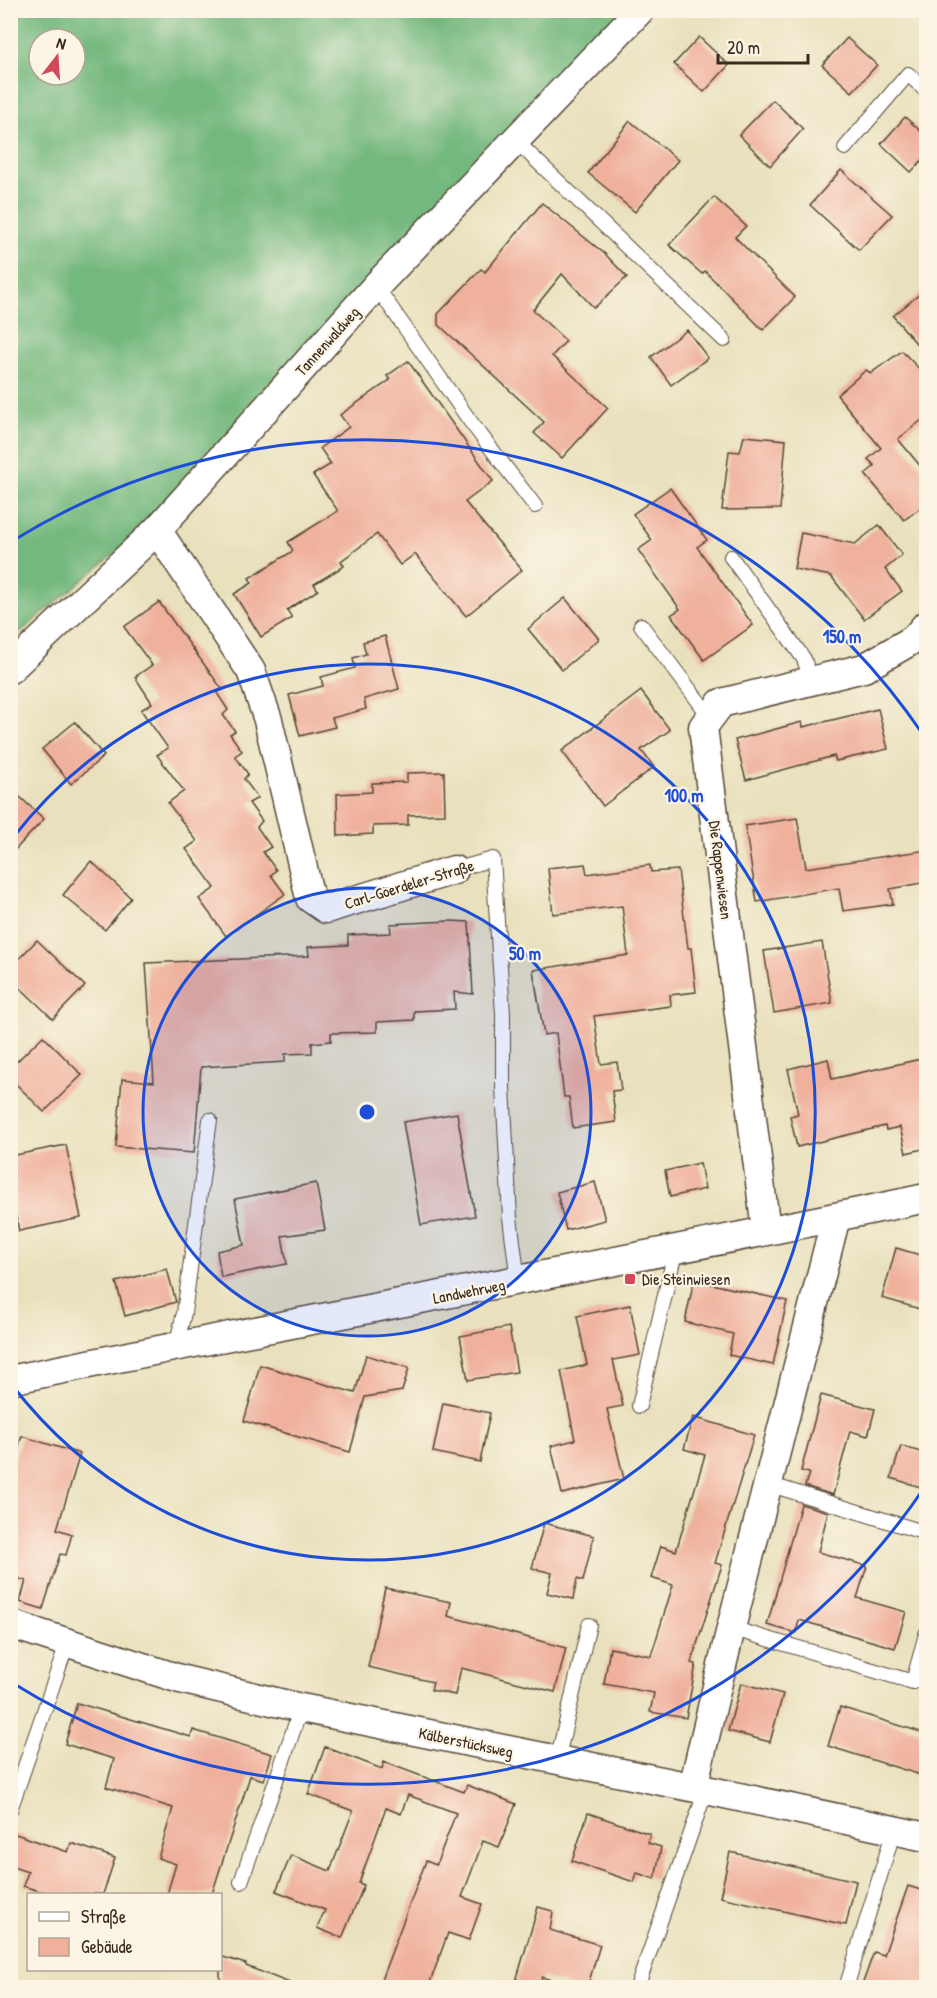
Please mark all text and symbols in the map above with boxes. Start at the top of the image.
north arrow [27,27,87,87]
scale bar [718,27,808,65]
text: N [54,31,69,55]
text: 20 m [727,35,760,60]
street label: Tannenwaldweg [290,301,364,381]
text: 150 m [823,624,861,649]
text: 100 m [664,783,704,808]
street label: Die Rappenwiesen [704,819,738,921]
street label: Carl-Goerdeler-Straße [341,854,477,914]
text: 50 m [509,941,541,966]
centre of rings [357,1102,377,1122]
place label: Die Steinwiesen [642,1268,730,1290]
marker: Die Steinwiesen [623,1272,637,1286]
street label: Landwehrweg [431,1273,507,1309]
street label: Kälberstücksweg [417,1721,515,1763]
legend [27,1893,222,1971]
text: Straße [81,1904,126,1929]
text: Gebäude [81,1934,133,1959]

